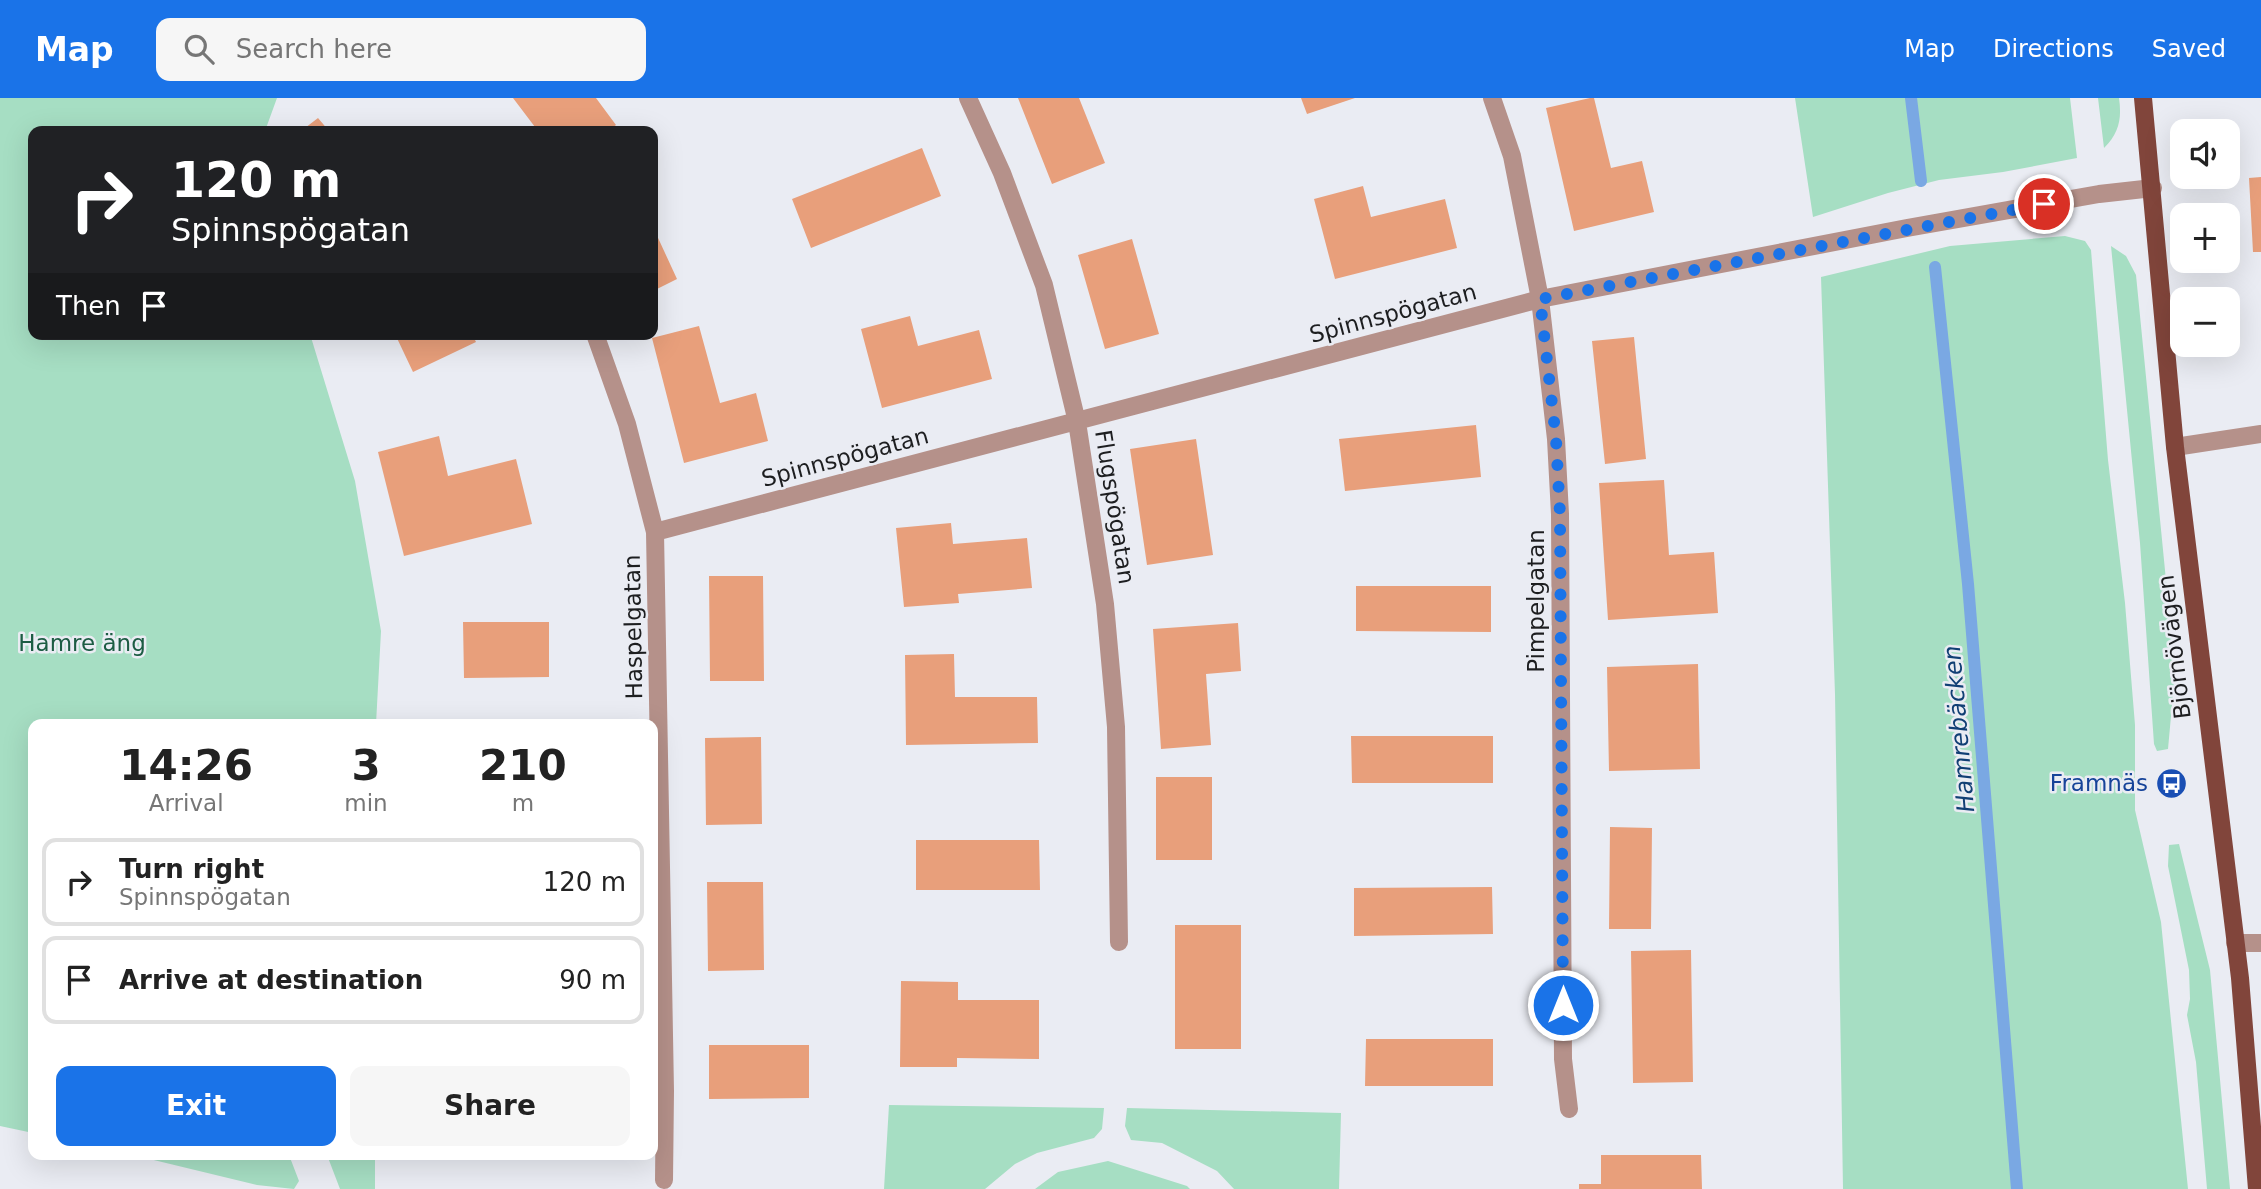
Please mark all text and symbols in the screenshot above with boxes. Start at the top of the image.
search box [156,18,646,81]
text: Map [35,30,114,69]
icon: search [180,30,218,68]
text: Search here [236,34,392,64]
text: Map [1904,35,1955,63]
text: Directions [1993,35,2114,63]
text: Saved [2152,35,2226,63]
map controls [2170,119,2240,357]
button: sound [2170,119,2240,189]
text: 120 m [171,152,341,209]
icon: right [56,154,147,245]
pin [2014,174,2074,234]
icon: arrive [2025,185,2063,223]
button: + [2170,203,2240,273]
text: Spinnspögatan [171,211,410,249]
street label: Spinnspögatan [1307,278,1479,348]
icon: arrive [135,287,173,325]
button: − [2170,287,2240,357]
text: Then [56,291,121,321]
street label: Spinnspögatan [759,422,931,492]
street label: Flugspögatan [1090,428,1140,586]
street label: Pimpelgatan [1523,529,1549,673]
street label: Haspelgatan [619,554,647,700]
street label: Björnövägen [2152,573,2196,721]
park label: Hamre äng [18,630,146,656]
water label: Hamrebäcken [1938,644,1980,814]
text: 14:26 [119,741,253,790]
text: 3 [351,741,381,790]
text: 210 [479,741,567,790]
bus stop icon: Framnäs [2154,766,2188,800]
place label: Framnäs [2050,770,2148,796]
text: Arrival [149,790,224,816]
text: min [344,790,388,816]
text: m [512,790,534,816]
text: Turn right [119,854,264,884]
icon: right [60,863,98,901]
text: 120 m [543,867,626,897]
text: Spinnspögatan [119,884,291,910]
icon: arrive [60,961,98,999]
text: Arrive at destination [119,965,423,995]
text: 90 m [559,965,626,995]
position arrow [1526,968,1600,1042]
button: Exit [56,1066,336,1146]
button: Share [350,1066,630,1146]

